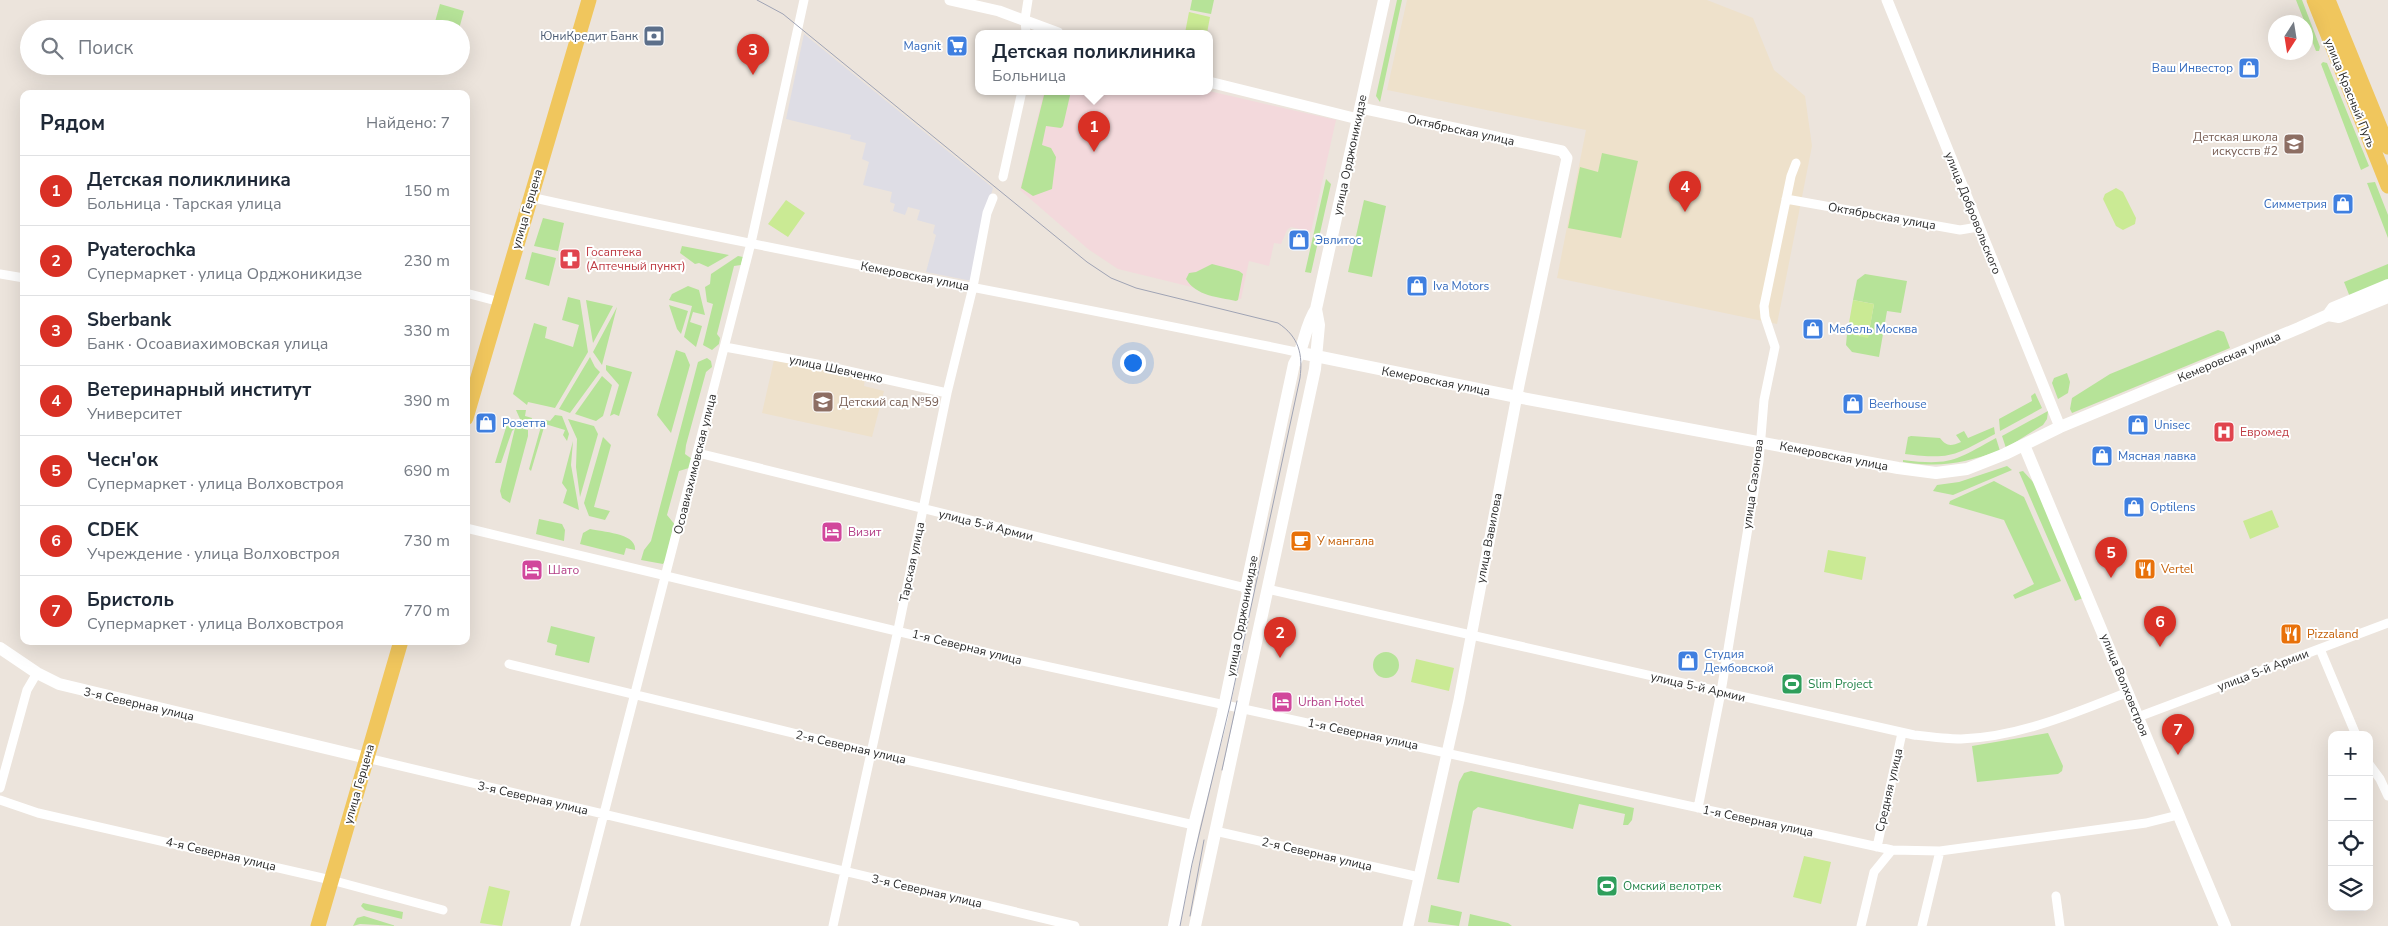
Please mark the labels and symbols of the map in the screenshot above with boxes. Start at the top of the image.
north arrow [2268,15,2313,60]
bank icon: ЮниКредит Банк [642,24,666,48]
place label: ЮниКредит Банк [540,28,639,44]
pin: 3 [737,34,769,75]
supermarket icon: Magnit [945,34,969,58]
street label: улица Красный Путь [2321,36,2379,150]
place label: Magnit [904,38,942,54]
shop icon: Ваш Инвестор [2237,56,2261,80]
place label: Ваш Инвестор [2152,60,2233,76]
street label: улица Орджоникидзе [1329,93,1371,217]
pin: 1 [1078,111,1110,152]
street label: Октябрьская улица [1406,111,1516,149]
place label: Детская школа искусств #2 [2193,129,2278,159]
school or university icon: Детская школа искусств #2 [2282,132,2306,156]
street label: улица Добровольского [1941,149,2005,277]
street label: улица Герцена [508,167,546,251]
pin: 4 [1669,171,1701,212]
shop icon: Симметрия [2331,192,2355,216]
place label: Симметрия [2264,196,2327,212]
street label: Октябрьская улица [1827,199,1937,233]
shop icon: Эвлитос [1287,228,1311,252]
place label: Эвлитос [1315,232,1362,248]
place label: Госаптека (Аптечный пункт) [586,244,686,274]
pharmacy icon: Госаптека (Аптечный пункт) [558,247,582,271]
street label: Кемеровская улица [859,258,971,294]
shop icon: Iva Motors [1405,274,1429,298]
place label: Iva Motors [1433,278,1489,294]
shop icon: Мебель Москва [1801,317,1825,341]
place label: Мебель Москва [1829,321,1918,337]
street label: Кемеровская улица [2175,328,2283,386]
your location [1120,350,1146,376]
street label: улица Шевченко [788,351,885,387]
street label: Кемеровская улица [1380,363,1492,399]
school or university icon: Детский сад №59 [811,390,835,414]
street label: Осоавиахимовская улица [670,392,720,536]
shop icon: Beerhouse [1841,392,1865,416]
place label: Детский сад №59 [839,394,939,410]
place label: Beerhouse [1869,396,1927,412]
shop icon: Розетта [474,411,498,435]
shop icon: Unisec [2126,413,2150,437]
place label: Розетта [502,415,546,431]
place label: Unisec [2154,417,2190,433]
hospital icon: Евромед [2212,420,2236,444]
place label: Евромед [2240,424,2289,440]
street label: улица Сазонова [1739,438,1767,530]
street label: Кемеровская улица [1778,438,1890,474]
shop icon: Мясная лавка [2090,444,2114,468]
place label: Мясная лавка [2118,448,2196,464]
street label: улица Вавилова [1472,492,1506,584]
shop icon: Optilens [2122,495,2146,519]
place label: Optilens [2150,499,2196,515]
street label: улица 5-й Армии [937,506,1035,544]
hotel icon: Визит [820,520,844,544]
street label: Тарская улица [896,521,928,603]
place label: Визит [848,524,882,540]
cafe icon: У мангала [1289,529,1313,553]
place label: У мангала [1316,533,1374,549]
pin: 5 [2095,537,2127,578]
street label: улица Орджоникидзе [1222,554,1262,678]
restaurant icon: Vertel [2133,557,2157,581]
hotel icon: Шато [520,558,544,582]
place label: Vertel [2160,561,2194,577]
place label: Шато [548,562,579,578]
pin: 6 [2144,606,2176,647]
pin: 2 [1264,617,1296,658]
restaurant icon: Pizzaland [2279,622,2303,646]
street label: 1-я Северная улица [910,626,1024,668]
place label: Pizzaland [2307,626,2359,642]
street label: улица Волховстроя [2097,631,2153,739]
street label: улица 5-й Армии [2215,645,2311,695]
place label: Студия Дембовской [1704,646,1774,676]
shop icon: Студия Дембовской [1676,649,1700,673]
street label: улица 5-й Армии [1649,668,1747,706]
sports icon: Slim Project [1780,672,1804,696]
place label: Slim Project [1808,676,1873,692]
street label: 3-я Северная улица [82,683,196,725]
hotel icon: Urban Hotel [1270,690,1294,714]
place label: Urban Hotel [1298,694,1365,710]
street label: 1-я Северная улица [1306,714,1420,754]
pin: 7 [2162,714,2194,755]
street label: 2-я Северная улица [794,726,908,768]
street label: улица Герцена [340,742,378,826]
street label: Средняя улица [1872,747,1906,833]
street label: 3-я Северная улица [476,777,590,819]
street label: 1-я Северная улица [1701,801,1815,841]
street label: 4-я Северная улица [164,833,278,875]
street label: 2-я Северная улица [1260,833,1374,875]
street label: 3-я Северная улица [870,870,984,912]
sports icon: Омский велотрек [1595,874,1619,898]
place label: Омский велотрек [1623,878,1722,894]

